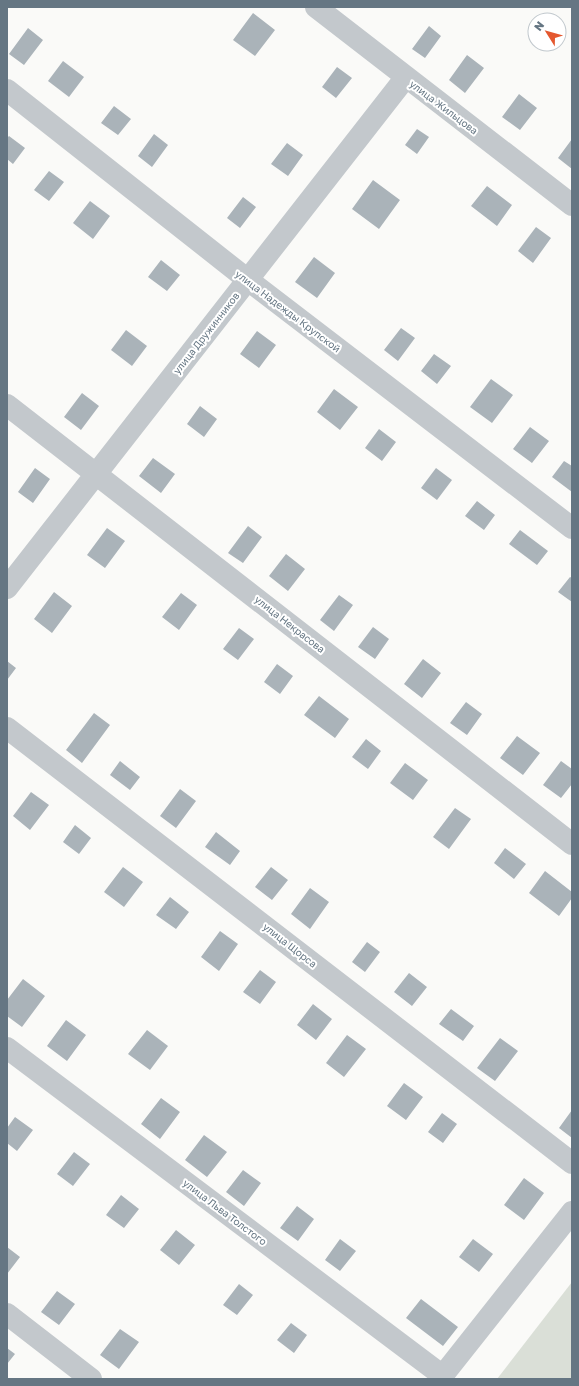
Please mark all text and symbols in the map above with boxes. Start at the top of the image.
north arrow [527,12,567,52]
text: N [531,18,546,33]
street label: улица Жильцова [408,78,480,136]
street label: улица Надежды Крупской [233,268,343,354]
street label: улица Дружинников [170,289,242,376]
street label: улица Некрасова [253,593,327,655]
street label: улица Щорса [261,920,319,970]
street label: улица Льва Толстого [181,1177,269,1247]

